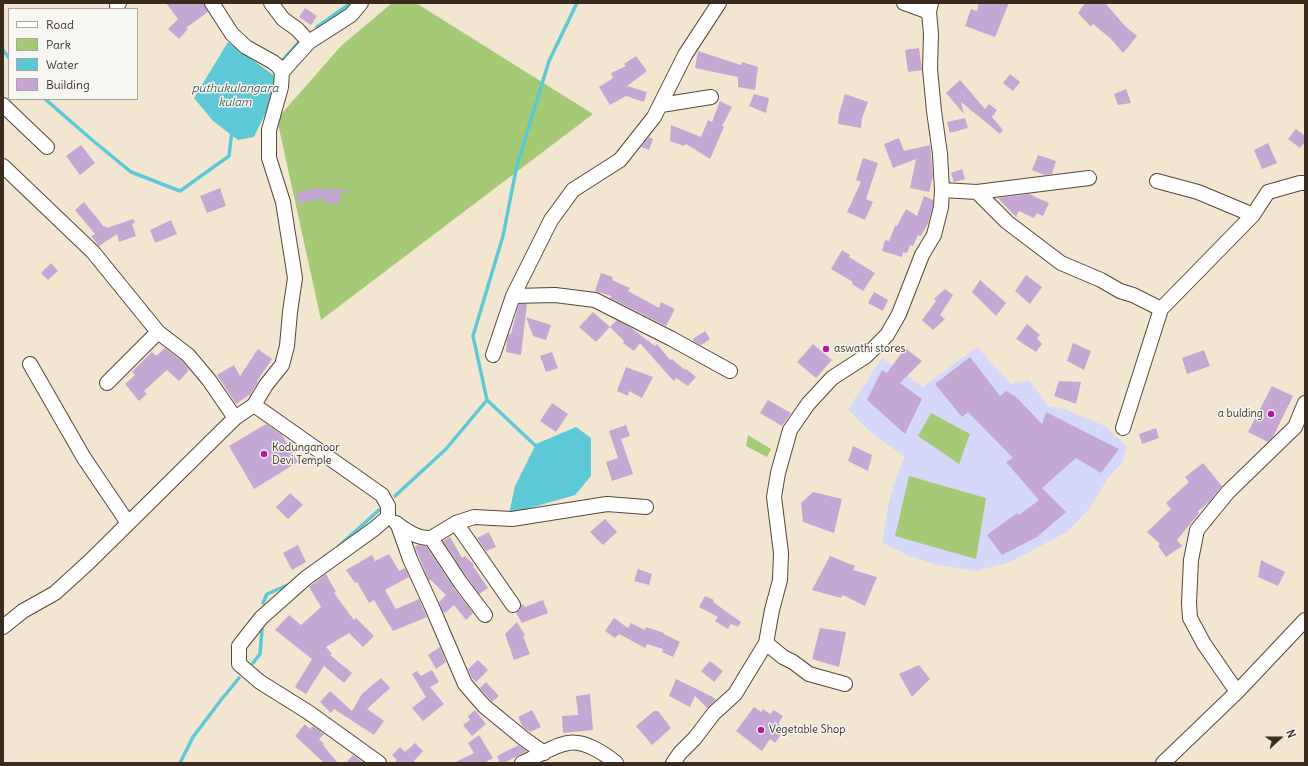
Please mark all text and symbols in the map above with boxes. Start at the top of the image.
legend [8,8,138,100]
text: Road [46,17,74,32]
text: Park [46,37,71,52]
text: Water [46,57,79,72]
text: Building [46,77,90,92]
water label: puthukulangara kulam [192,82,278,110]
place label: aswathi stores [834,342,905,356]
marker: aswathi stores [821,344,831,354]
place label: a bulding [1218,407,1263,421]
marker: a bulding [1266,409,1276,419]
place label: Kodunganoor Devi Temple [272,441,340,467]
marker: Kodunganoor Devi Temple [259,449,269,459]
north arrow [1260,718,1300,758]
place label: Vegetable Shop [769,723,845,737]
marker: Vegetable Shop [756,725,766,735]
text: N [1283,728,1299,740]

